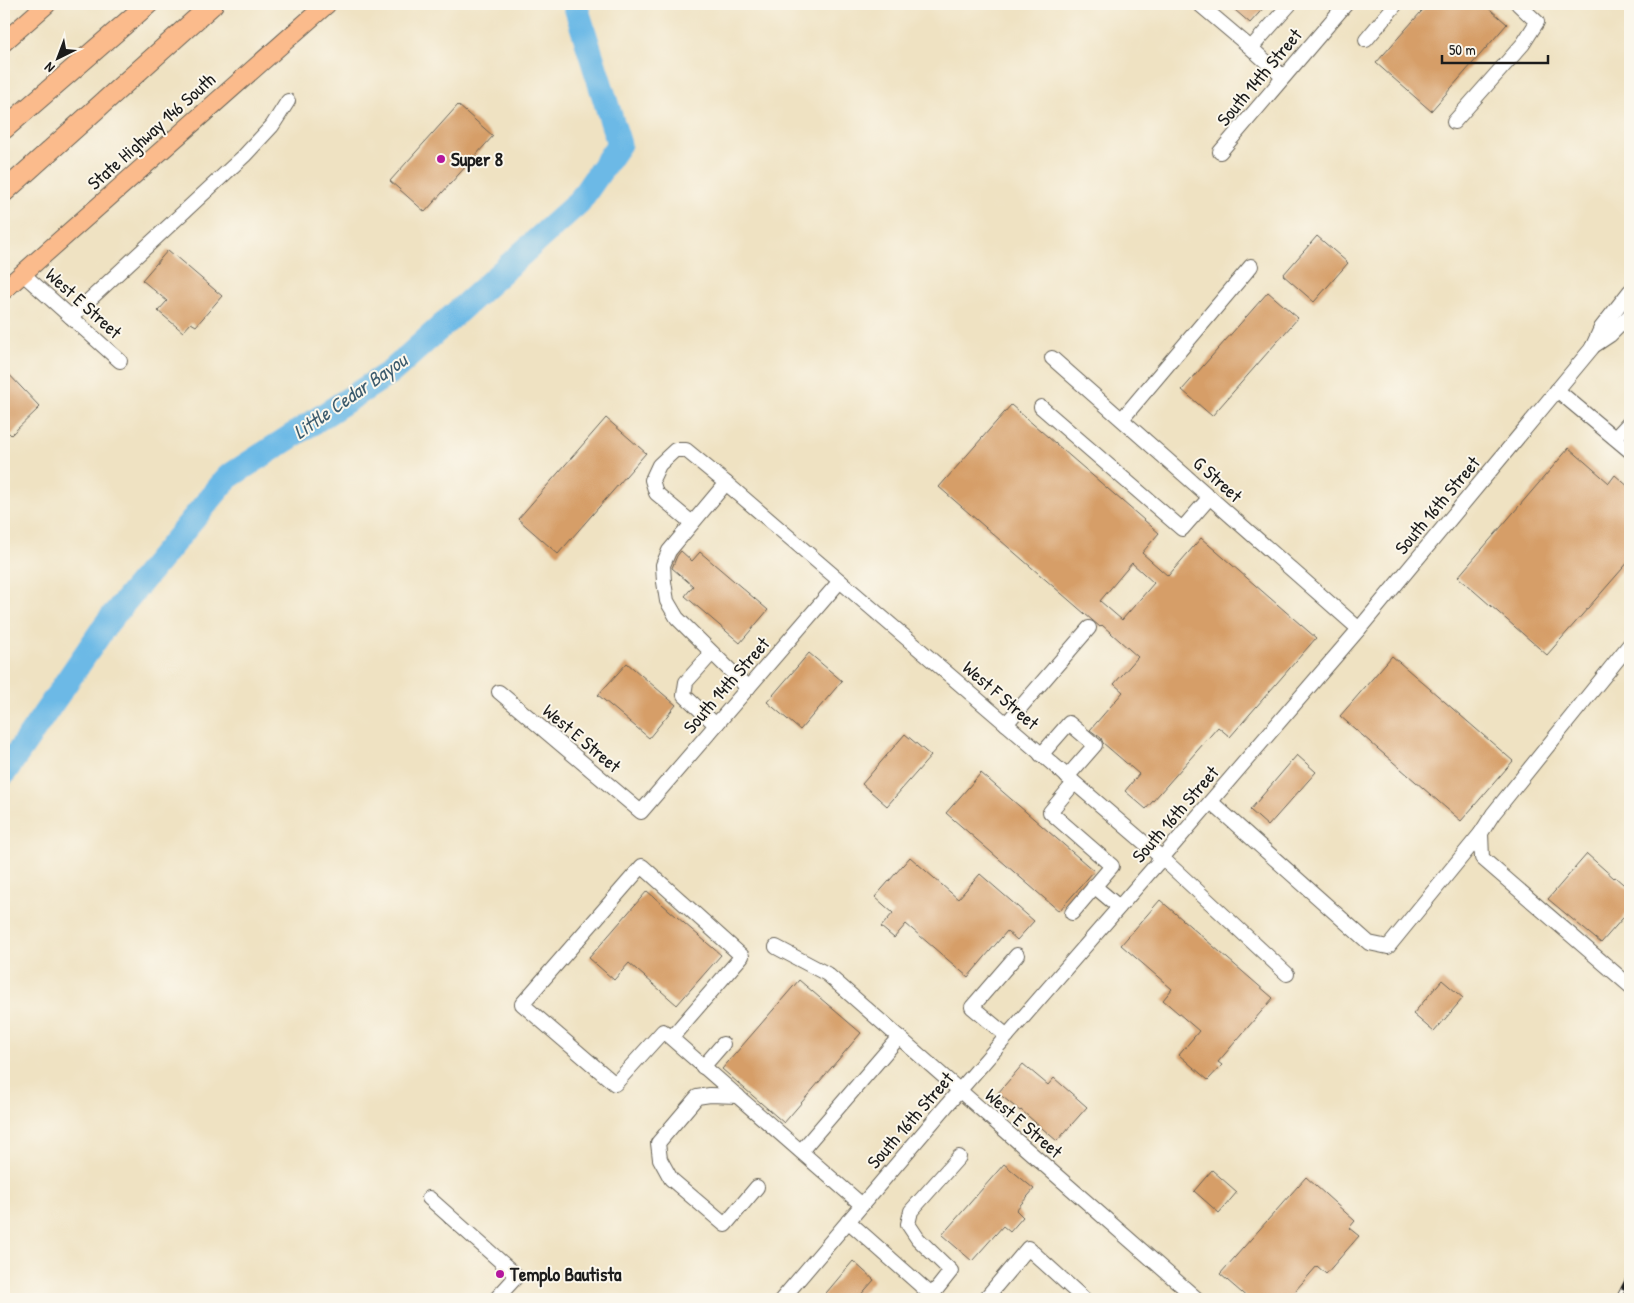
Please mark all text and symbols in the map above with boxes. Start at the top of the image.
street label: South 14th Street [1210,22,1308,131]
north arrow [32,32,82,82]
scale bar [1442,32,1548,64]
text: 50 m [1449,39,1476,60]
text: N [39,58,58,78]
street label: State Highway 146 South [81,67,221,195]
place label: Super 8 [451,146,503,173]
marker: Super 8 [435,153,447,165]
street label: West E Street [40,262,128,345]
water label: Little Cedar Bayou [288,345,414,446]
street label: G Street [1188,450,1248,508]
street label: South 16th Street [1388,450,1486,559]
street label: South 14th Street [677,631,775,739]
street label: West F Street [957,655,1045,736]
street label: West E Street [537,698,627,779]
street label: South 16th Street [1126,760,1225,868]
street label: South 16th Street [861,1066,960,1174]
street label: West E Street [980,1082,1069,1164]
place label: Templo Bautista [509,1261,622,1288]
marker: Templo Bautista [494,1268,506,1280]

